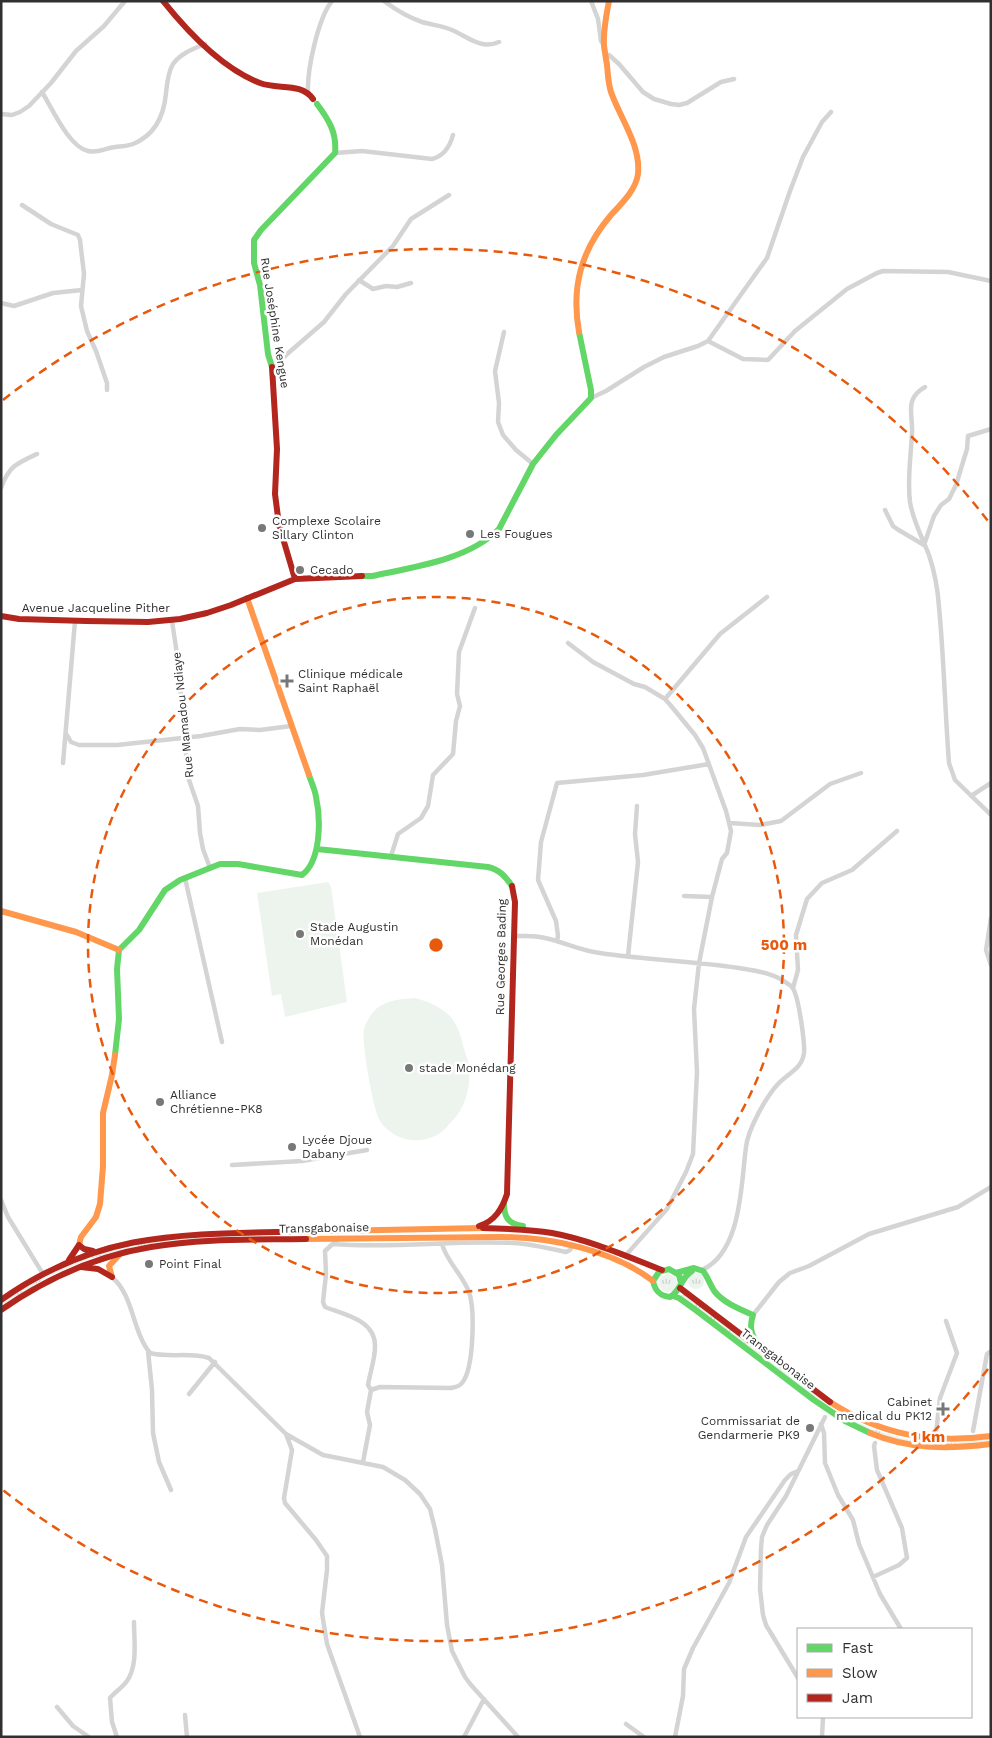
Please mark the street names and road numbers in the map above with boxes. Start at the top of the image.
street label: Rue Joséphine Kengue [258,257,292,389]
street label: Avenue Jacqueline Pither [22,601,170,615]
street label: Rue Mamadou Ndiaye [169,651,197,779]
street label: Rue Georges Bading [493,898,509,1015]
street label: Transgabonaise [279,1220,369,1236]
street label: Transgabonaise [738,1326,818,1392]

